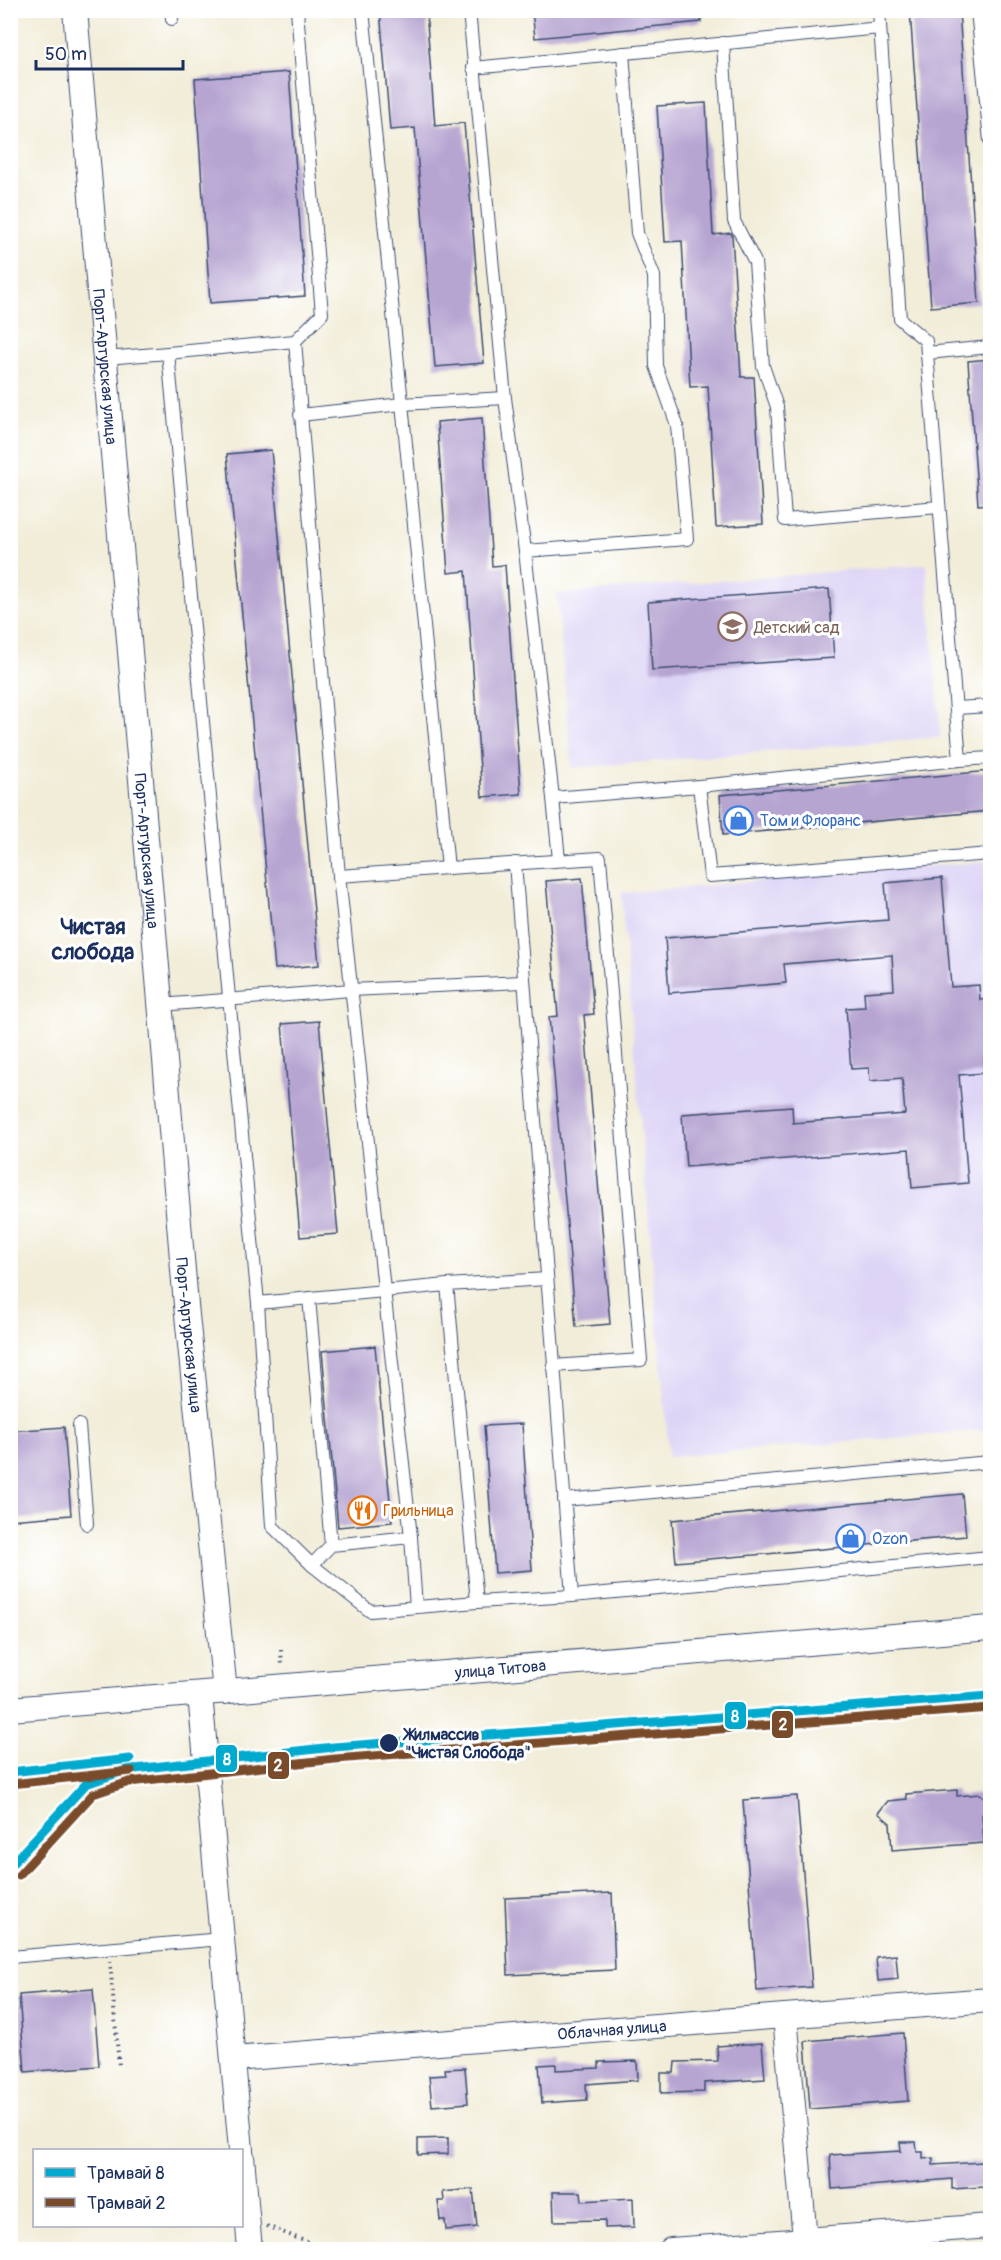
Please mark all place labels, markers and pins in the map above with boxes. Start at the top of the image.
school or university icon: Детский сад [717,611,749,643]
place label: Детский сад [753,618,840,638]
shop icon: Том и Флоранс [723,804,755,836]
place label: Том и Флоранс [760,811,861,831]
restaurant icon: Грильница [346,1494,378,1526]
place label: Грильница [383,1501,454,1521]
shop icon: Ozon [835,1522,867,1554]
place label: Ozon [872,1529,908,1549]
place label: Жилмассив "Чистая Слобода" [402,1725,531,1763]
marker: Жилмассив "Чистая Слобода" [378,1732,400,1754]

